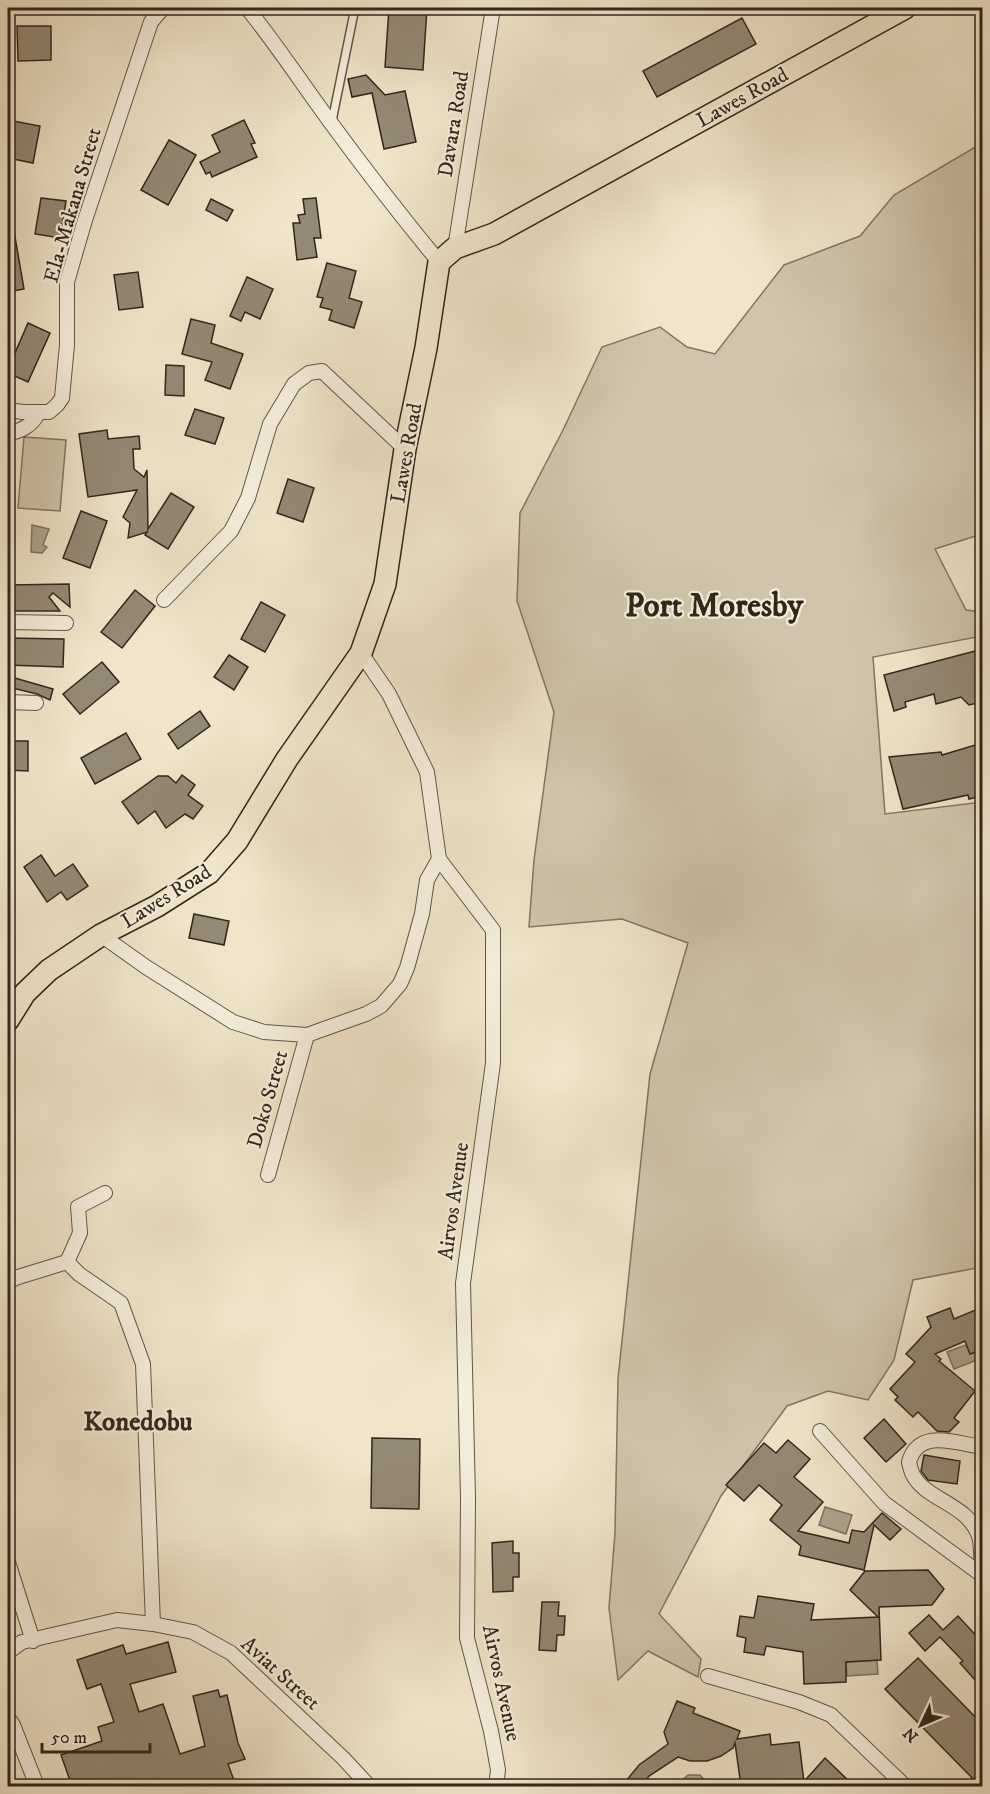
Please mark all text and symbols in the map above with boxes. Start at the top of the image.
street label: Lawes Road [692,62,793,134]
street label: Davara Road [433,69,475,179]
street label: Ela-Makana Street [38,124,108,286]
street label: Lawes Road [385,401,429,505]
district label: Port Moresby [625,586,804,627]
street label: Lawes Road [117,859,217,935]
street label: Doko Street [242,1047,294,1151]
street label: Airvos Avenue [433,1140,475,1262]
district label: Konedobu [83,1405,193,1439]
street label: Airvos Avenue [476,1623,526,1744]
street label: Aviat Street [235,1631,325,1716]
north arrow [891,1695,951,1755]
scale bar [42,1716,150,1754]
text: N [899,1723,923,1746]
text: 50 m [51,1727,87,1749]

